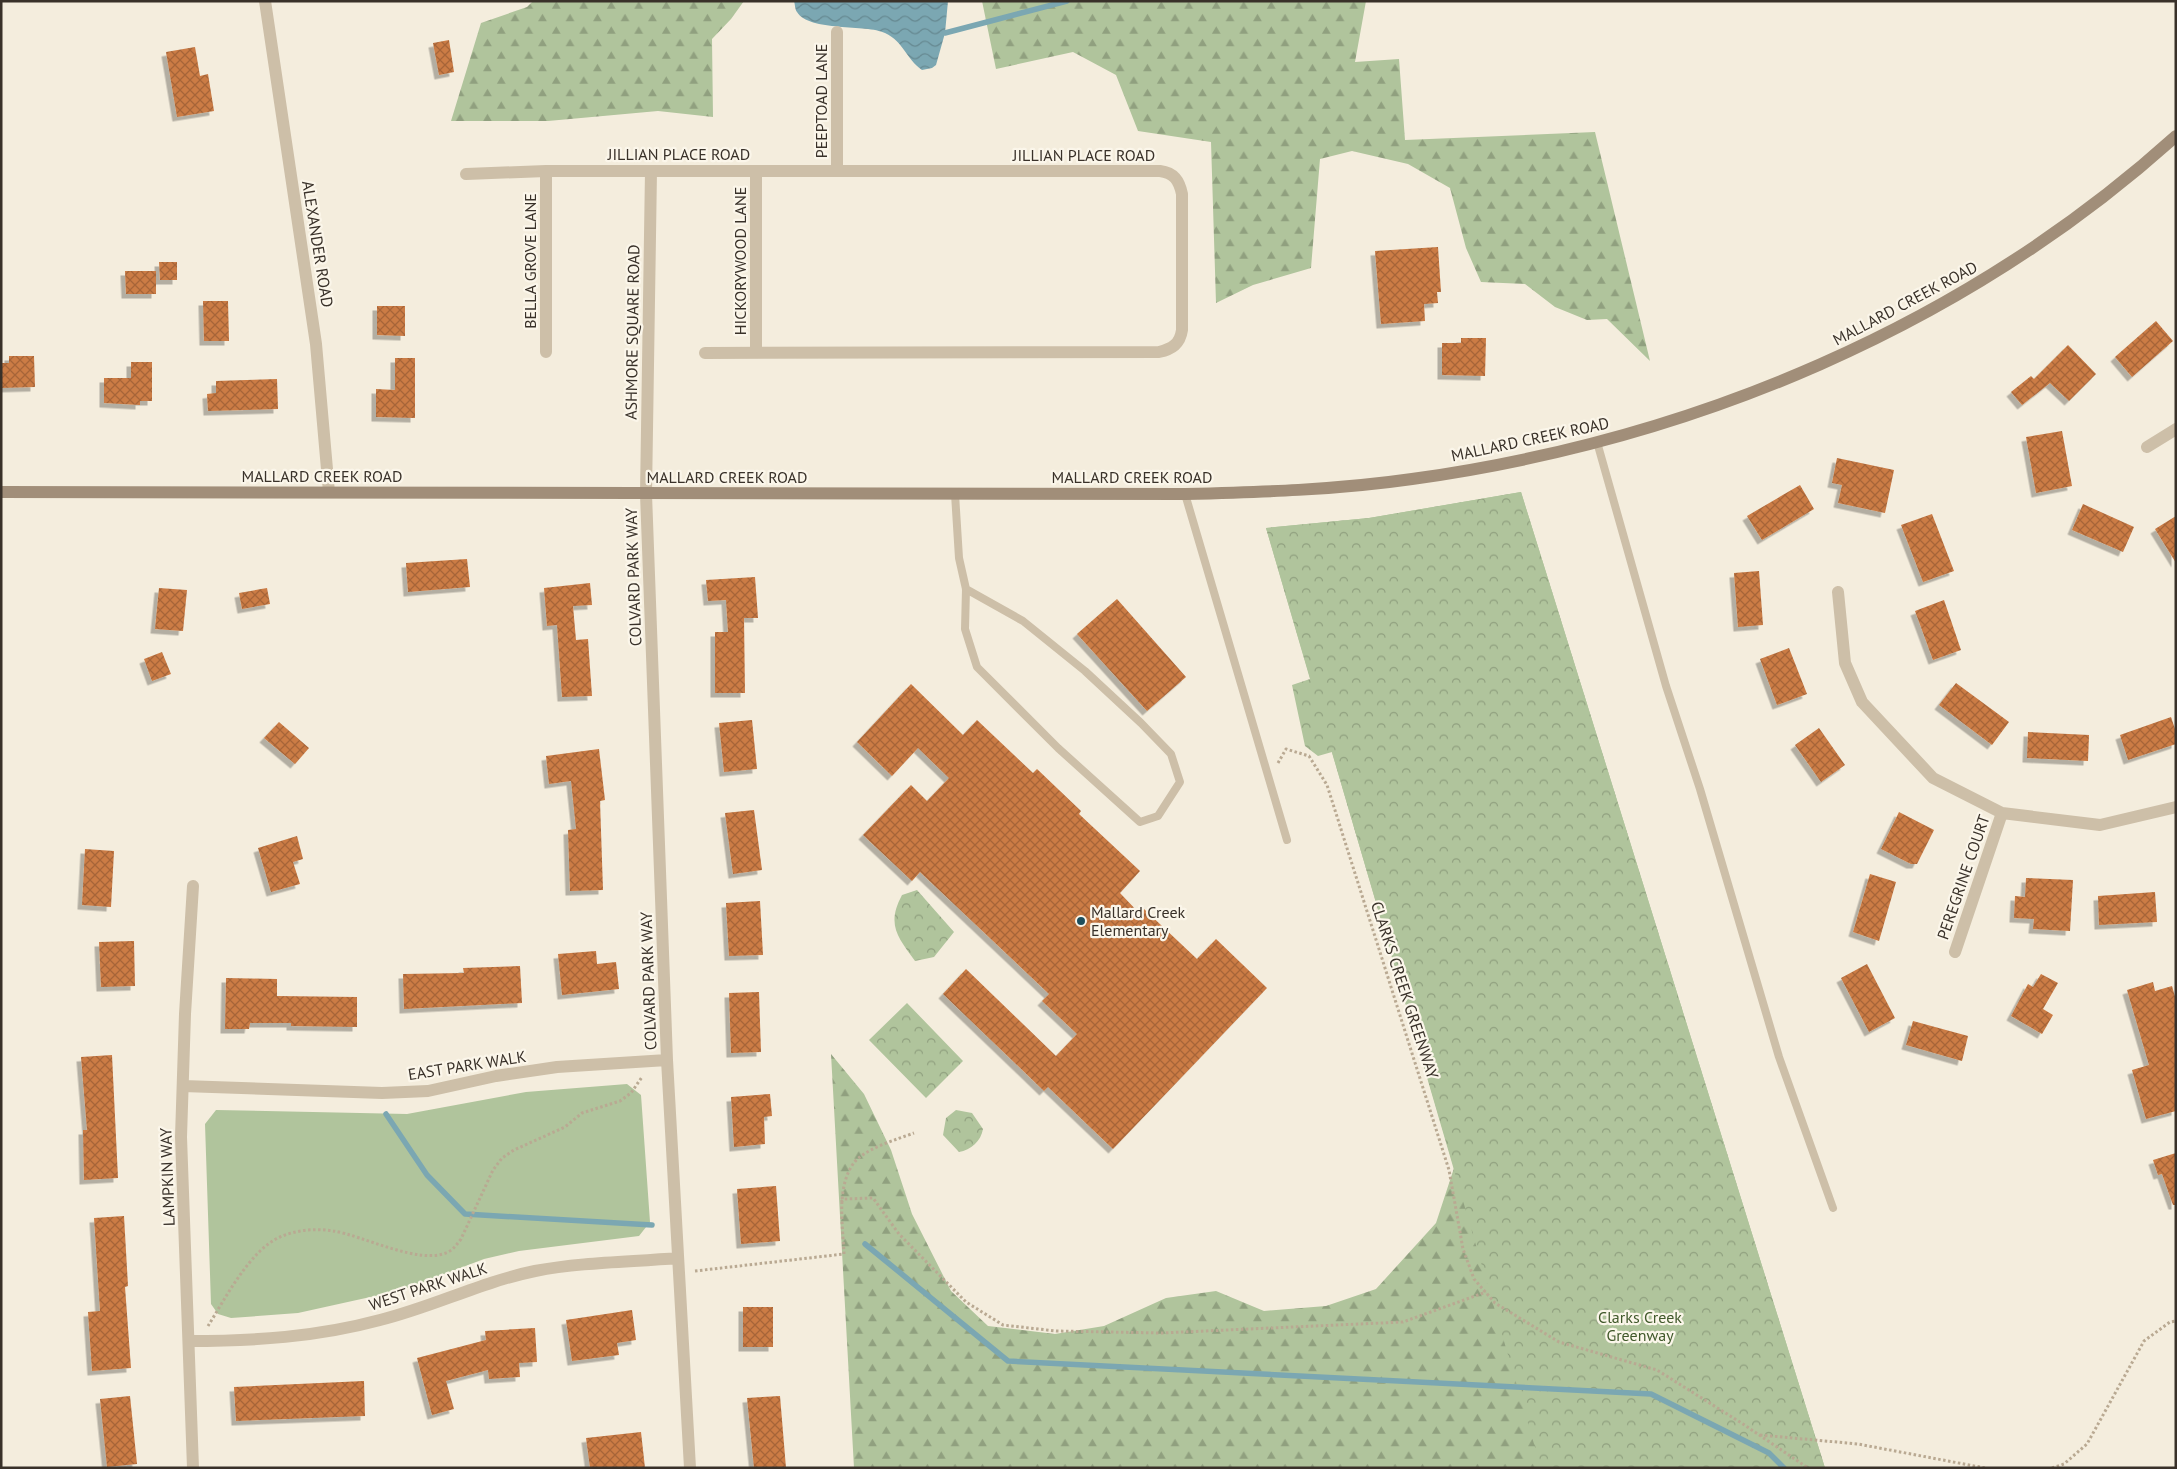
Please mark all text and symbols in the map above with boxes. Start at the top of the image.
street label: PEEPTOAD LANE [811,44,831,158]
street label: JILLIAN PLACE ROAD [607,144,750,164]
street label: JILLIAN PLACE ROAD [1012,145,1155,165]
street label: ALEXANDER ROAD [298,179,338,309]
street label: HICKORYWOOD LANE [730,187,750,335]
street label: BELLA GROVE LANE [520,193,540,329]
street label: ASHMORE SQUARE ROAD [620,244,644,420]
street label: MALLARD CREEK ROAD [1829,256,1981,350]
street label: MALLARD CREEK ROAD [1449,412,1611,466]
street label: MALLARD CREEK ROAD [242,466,402,486]
street label: MALLARD CREEK ROAD [647,467,807,487]
street label: MALLARD CREEK ROAD [1052,467,1212,487]
street label: COLVARD PARK WAY [621,507,645,646]
street label: PEREGRINE COURT [1932,812,1994,942]
street label: CLARKS CREEK GREENWAY [1367,899,1443,1081]
place label: Mallard Creek Elementary [1091,902,1186,940]
street label: COLVARD PARK WAY [636,911,660,1050]
marker: Mallard Creek Elementary [1075,915,1087,927]
street label: EAST PARK WALK [407,1046,528,1084]
street label: LAMPKIN WAY [155,1127,179,1227]
street label: WEST PARK WALK [366,1257,490,1315]
park label: Clarks Creek Greenway [1598,1307,1682,1345]

